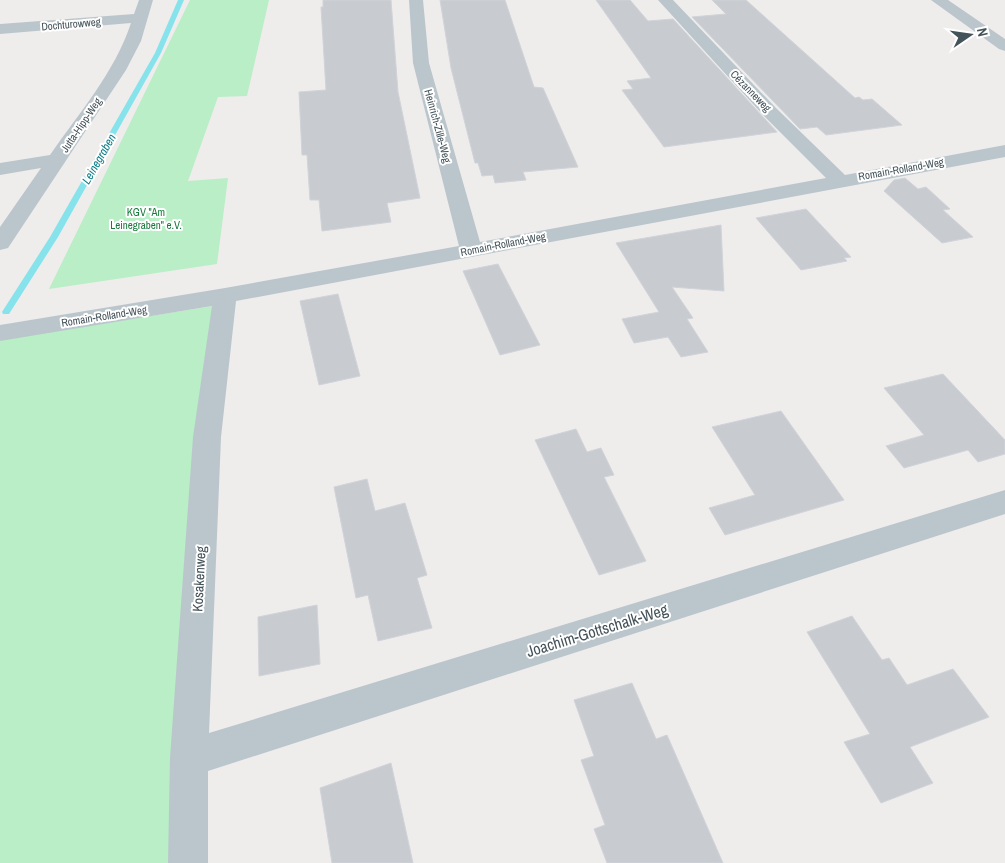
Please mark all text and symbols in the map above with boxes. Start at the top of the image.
north arrow [945,10,995,60]
street label: Dochturowweg [41,14,101,34]
text: N [973,26,992,38]
street label: Cézanneweg [728,67,774,115]
street label: Heinrich-Zille-Weg [421,88,455,164]
street label: Jutta-Hipp-Weg [58,95,104,155]
water label: Leinegraben [78,131,120,187]
street label: Romain-Rolland-Weg [857,155,945,183]
park label: KGV "Am Leinegraben" e.V. [110,205,182,232]
street label: Romain-Rolland-Weg [459,229,547,259]
street label: Romain-Rolland-Weg [60,302,148,330]
street label: Kosakenweg [188,545,210,612]
street label: Joachim-Gottschalk-Weg [523,598,671,662]

